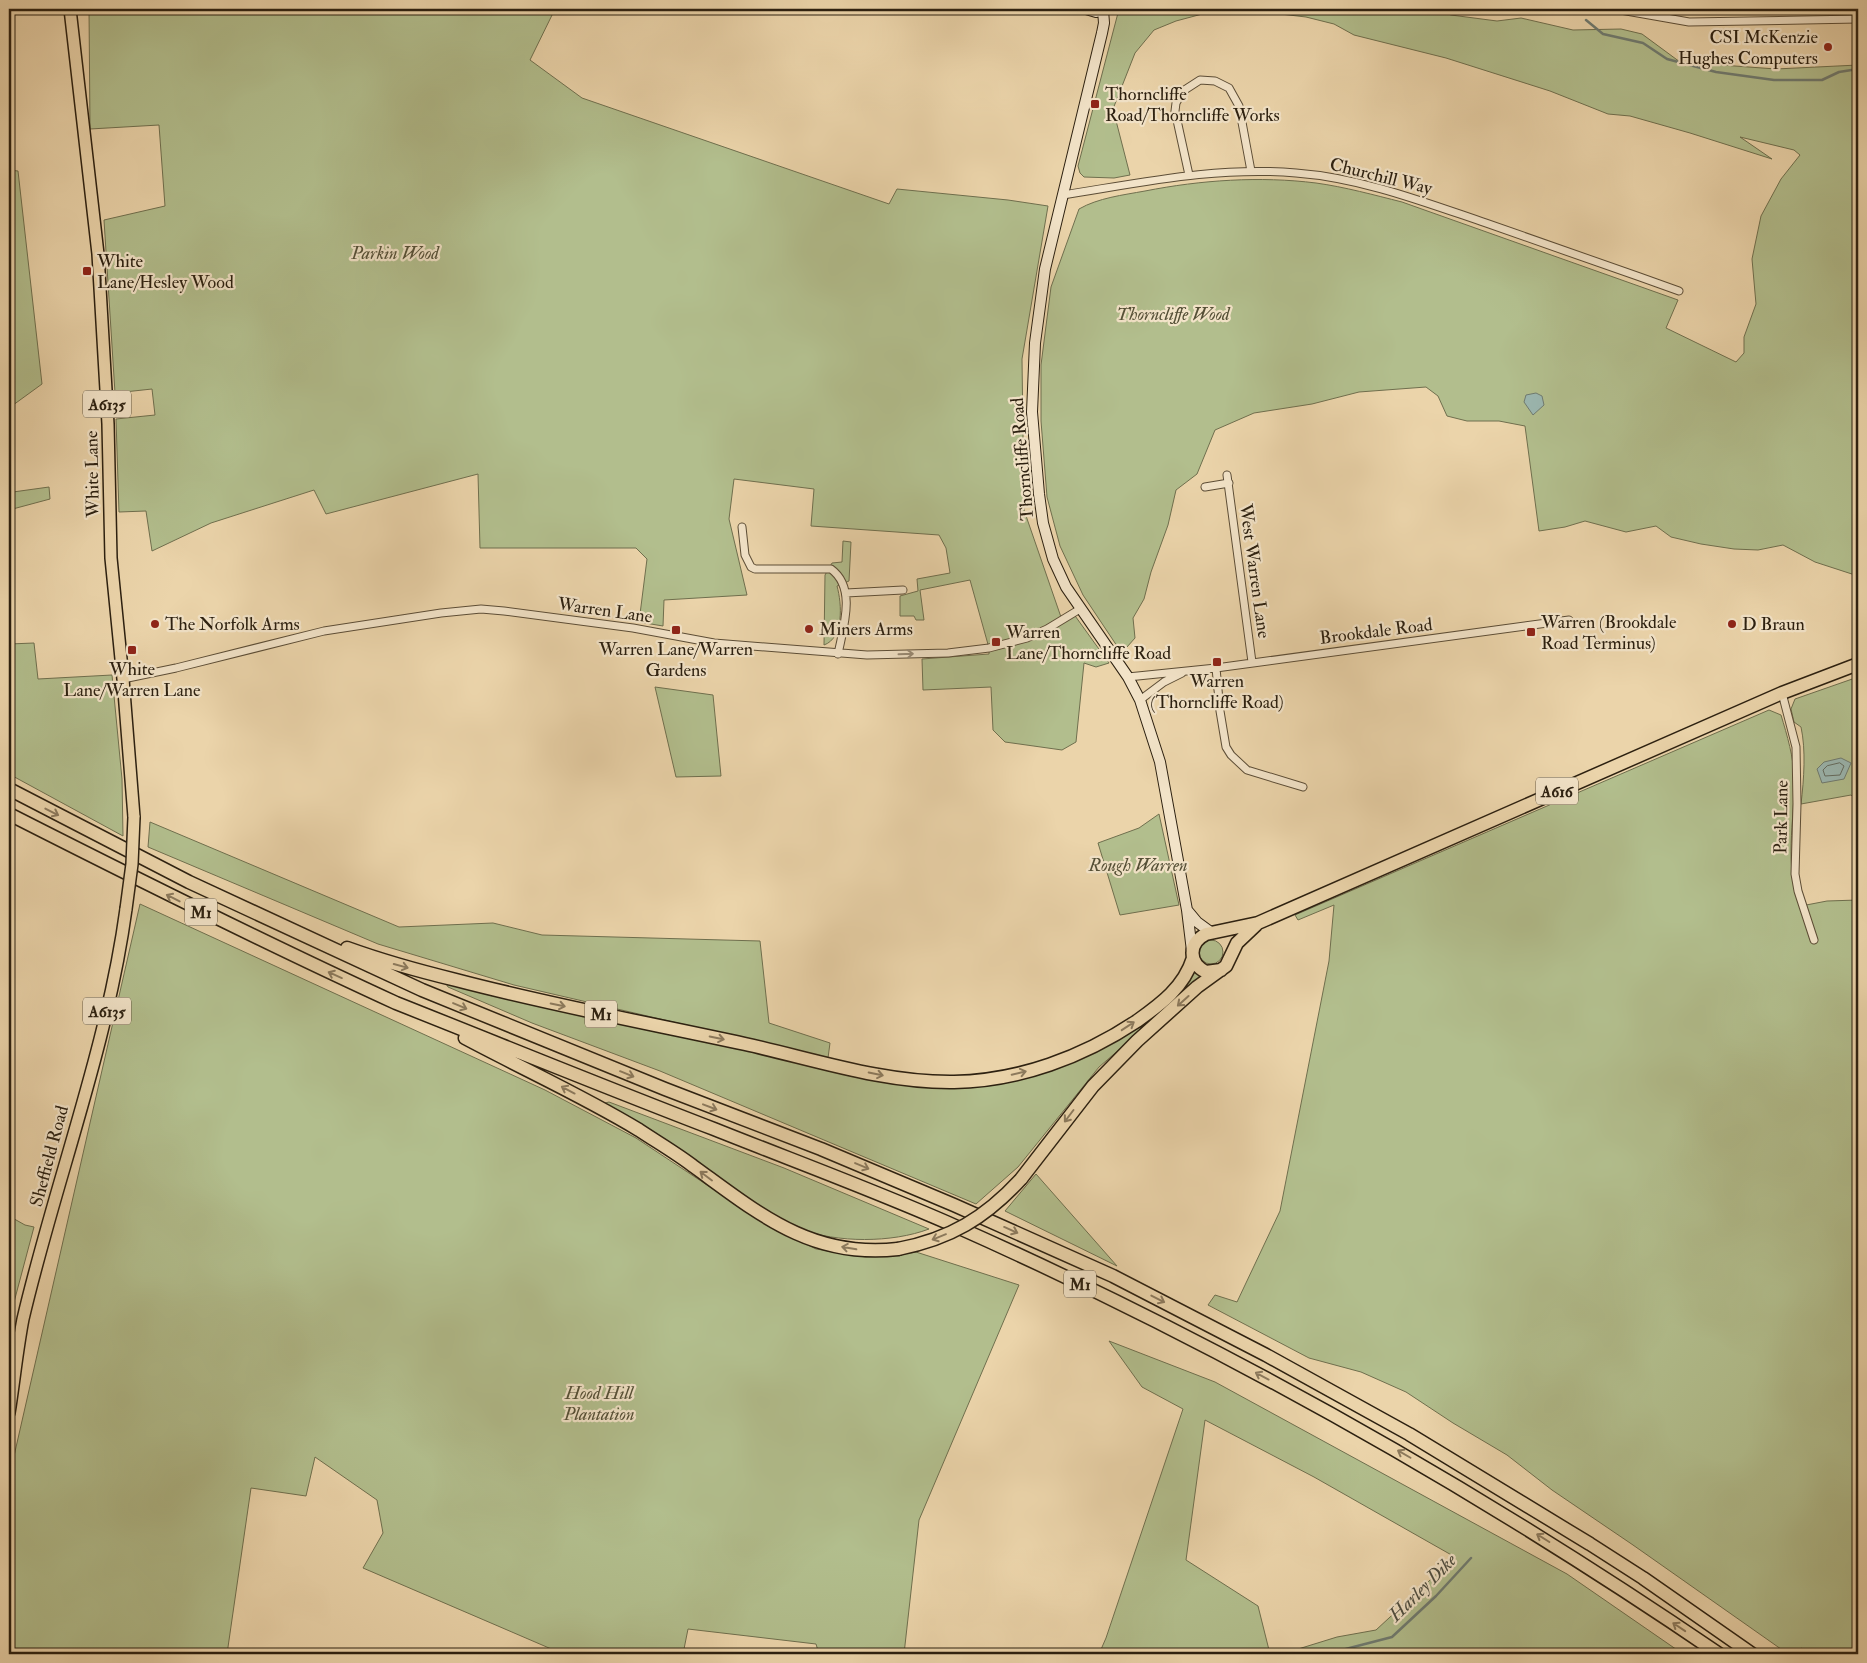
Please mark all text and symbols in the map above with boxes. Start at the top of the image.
place label: CSI McKenzie Hughes Computers [1678,26,1818,70]
marker: CSI McKenzie Hughes Computers [1822,41,1834,53]
place label: Thorncliffe Road/Thorncliffe Works [1105,83,1280,127]
marker: Thorncliffe Road/Thorncliffe Works [1089,98,1101,110]
street label: Churchill Way [1327,153,1436,201]
park label: Parkin Wood [350,242,440,265]
place label: White Lane/Hesley Wood [96,250,234,294]
marker: White Lane/Hesley Wood [81,265,93,277]
park label: Thorncliffe Wood [1116,303,1231,326]
road number: A6135 [83,390,131,418]
street label: Thorncliffe Road [1006,396,1039,521]
street label: White Lane [80,430,105,519]
street label: West Warren Lane [1234,501,1275,640]
street label: Warren Lane [555,592,654,629]
place label: Warren (Brookdale Road Terminus) [1540,611,1677,655]
place label: The Norfolk Arms [165,613,300,636]
street label: Brookdale Road [1318,613,1434,650]
place label: D Braun [1742,613,1805,636]
marker: The Norfolk Arms [149,618,161,630]
place label: Miners Arms [819,618,913,641]
marker: D Braun [1726,618,1738,630]
place label: Warren Lane/Thorncliffe Road [1005,621,1171,665]
marker: Miners Arms [803,623,815,635]
marker: Warren Lane/Warren Gardens [670,624,682,636]
marker: Warren (Brookdale Road Terminus) [1525,626,1537,638]
marker: Warren Lane/Thorncliffe Road [990,636,1002,648]
place label: Warren Lane/Warren Gardens [598,638,753,682]
marker: White Lane/Warren Lane [126,644,138,656]
one-way arrow [898,650,914,659]
marker: Warren (Thorncliffe Road) [1211,656,1223,668]
place label: White Lane/Warren Lane [63,658,201,702]
place label: Warren (Thorncliffe Road) [1150,670,1284,714]
road number: A616 [1536,778,1578,804]
street label: Park Lane [1769,779,1794,854]
one-way arrow [44,807,59,817]
park label: Rough Warren [1087,854,1188,877]
one-way arrow [166,893,181,902]
road number: M1 [185,899,217,926]
one-way arrow [392,962,408,971]
one-way arrow [328,970,343,980]
one-way arrow [1176,995,1189,1006]
road number: A6135 [83,998,131,1024]
one-way arrow [452,1001,467,1011]
one-way arrow [550,1001,566,1010]
road number: M1 [585,1001,617,1028]
one-way arrow [1121,1021,1135,1032]
one-way arrow [709,1034,725,1043]
one-way arrow [1011,1068,1027,1077]
one-way arrow [618,1070,634,1079]
one-way arrow [867,1070,883,1079]
one-way arrow [561,1085,576,1094]
street label: Sheffield Road [25,1103,74,1209]
one-way arrow [702,1103,718,1112]
one-way arrow [1064,1109,1075,1123]
one-way arrow [854,1162,869,1171]
one-way arrow [700,1170,713,1181]
one-way arrow [1003,1226,1018,1236]
one-way arrow [932,1233,947,1243]
one-way arrow [842,1243,858,1253]
road number: M1 [1064,1270,1096,1298]
one-way arrow [1150,1295,1165,1304]
one-way arrow [1255,1370,1269,1380]
park label: Hood Hill Plantation [563,1382,635,1426]
one-way arrow [1397,1449,1411,1459]
one-way arrow [1536,1533,1550,1543]
water label: Harley Dike [1383,1548,1462,1627]
one-way arrow [1672,1622,1686,1632]

